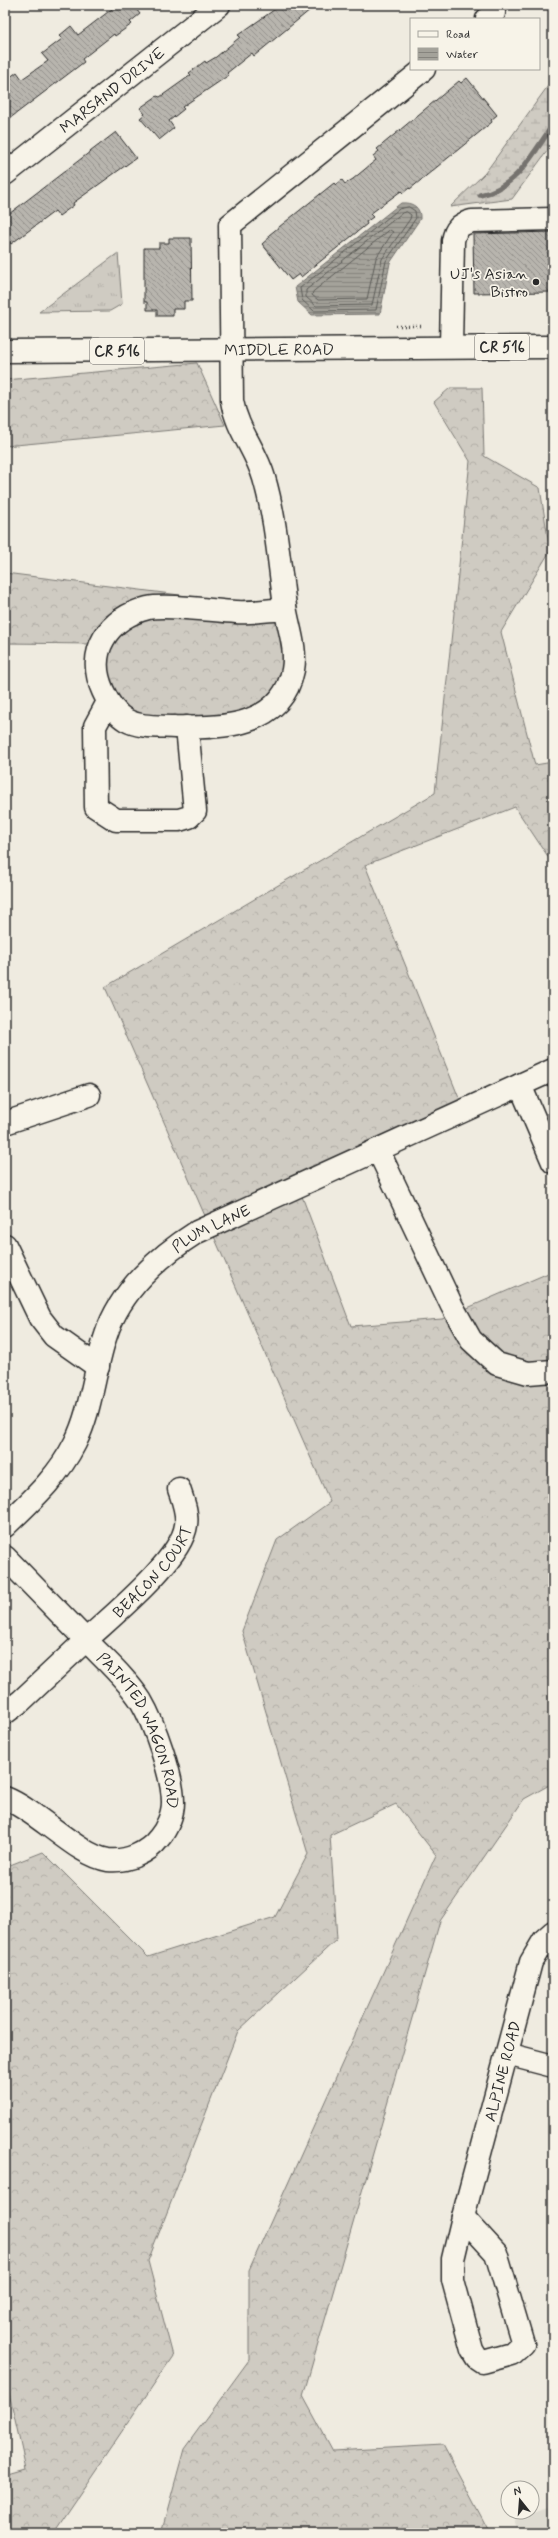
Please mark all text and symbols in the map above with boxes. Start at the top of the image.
legend [410,18,540,70]
text: Road [446,27,470,43]
street label: MARSAND DRIVE [56,43,170,139]
text: Water [446,47,478,63]
place label: UJ's Asian Bistro [450,264,528,303]
marker: UJ's Asian Bistro [531,277,541,287]
road number: CR 516 [475,334,529,360]
road number: CR 516 [90,338,144,364]
street label: MIDDLE ROAD [224,340,334,361]
street label: PLUM LANE [168,1200,254,1258]
street label: BEACON COURT [109,1523,198,1623]
street label: PAINTED WAGON ROAD [92,1648,182,1809]
street label: ALPINE ROAD [480,2019,527,2124]
north arrow [500,2480,540,2520]
text: N [512,2484,523,2499]

